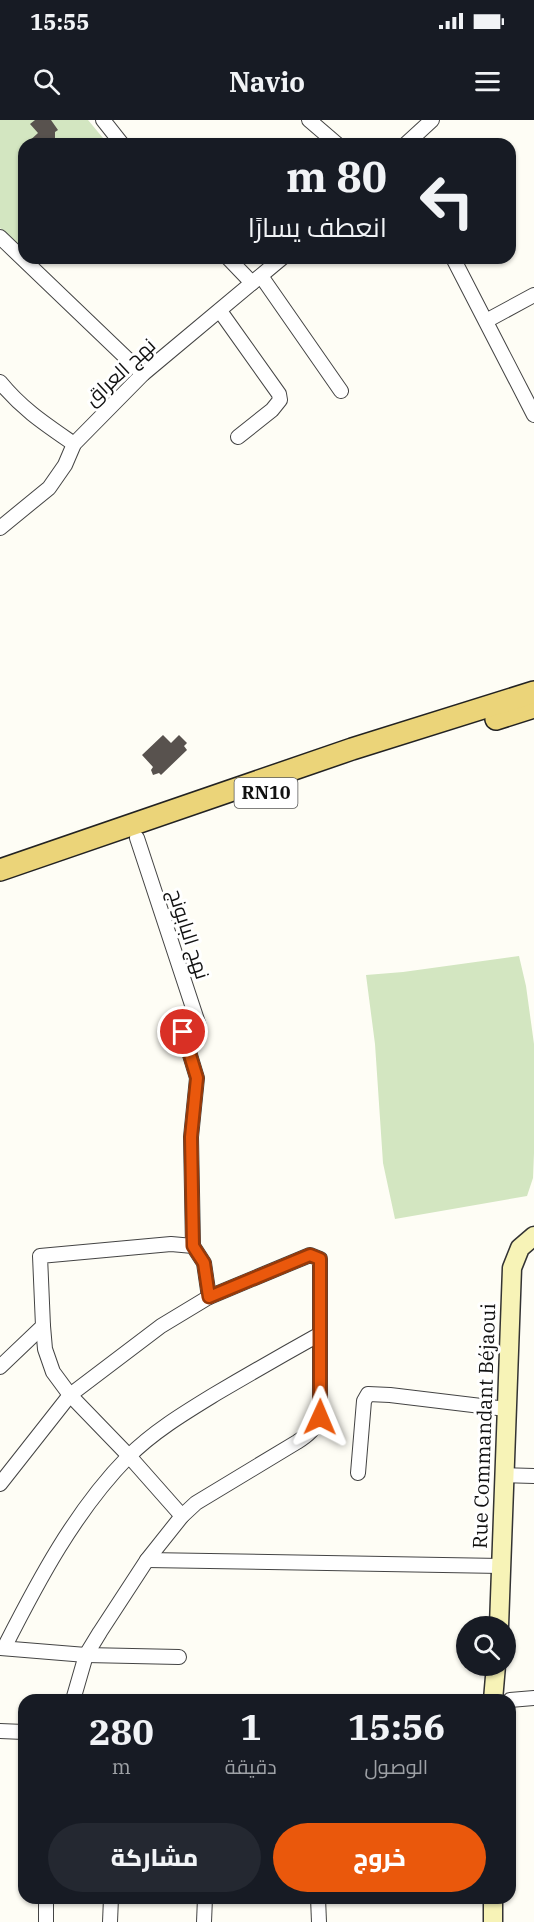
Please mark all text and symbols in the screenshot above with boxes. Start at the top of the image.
text: 15:55 [30,7,89,36]
text: Navio [229,64,305,99]
icon: search [30,65,63,98]
icon: menu [471,65,504,98]
text: 80 m [286,149,387,204]
icon: left [408,162,486,240]
text: انعطف يسارًا [248,209,387,244]
street label: نهج العراق [78,332,162,412]
road number: RN10 [234,778,298,808]
street label: نهج البابونج [161,885,217,983]
pin [157,1006,208,1057]
icon: arrive [166,1015,199,1048]
street label: Rue Commandant Béjaoui [466,1303,501,1549]
position arrow [288,1385,352,1449]
map controls [456,1616,516,1676]
button: search [456,1616,516,1676]
text: 1 [240,1703,262,1750]
text: 15:56 [348,1703,445,1750]
text: 280 [89,1708,154,1755]
text: m [112,1753,131,1780]
text: دقيقة [225,1753,277,1780]
text: الوصول [365,1753,428,1780]
button: مشاركة [48,1823,261,1892]
button: خروج [273,1823,486,1892]

